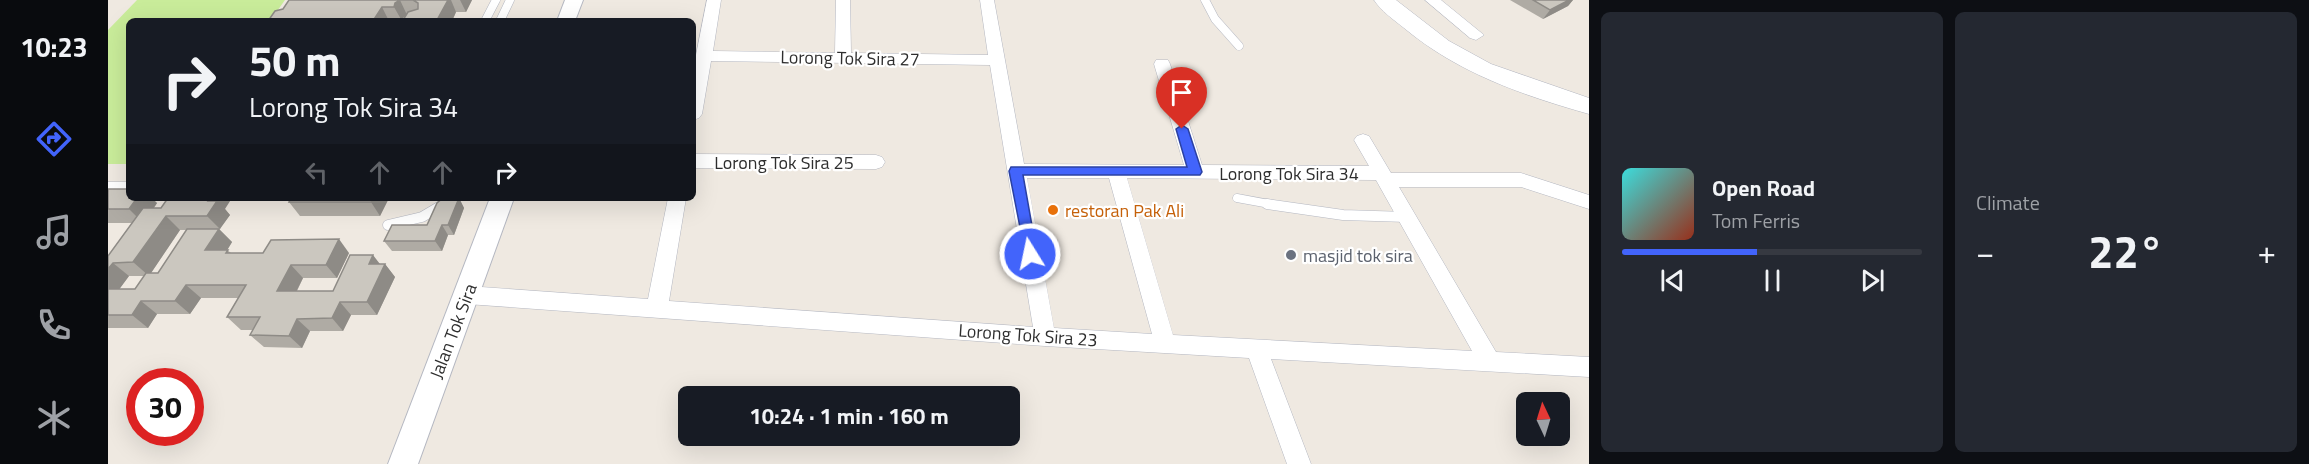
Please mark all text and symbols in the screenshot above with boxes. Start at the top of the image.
text: 10:23 [20,26,88,67]
text: 50 m [249,28,341,92]
icon: right [150,42,228,120]
street label: Lorong Tok Sira 27 [780,43,920,73]
pin [1156,67,1207,129]
icon: arrive [1165,76,1198,109]
text: Lorong Tok Sira 34 [249,86,458,127]
icon: directions [33,118,75,160]
street label: Lorong Tok Sira 25 [714,149,854,176]
icon: left [300,156,333,189]
icon: ahead [363,156,396,189]
icon: ahead [426,156,459,189]
icon: right [489,156,522,189]
street label: Lorong Tok Sira 34 [1219,160,1359,187]
text: Open Road [1712,171,1815,205]
text: Climate [1976,187,2040,218]
place label: restoran Pak Ali [1065,197,1184,224]
marker: restoran Pak Ali [1046,203,1060,217]
text: Tom Ferris [1712,205,1800,236]
icon: music [33,211,75,253]
text: 22° [2088,217,2164,285]
position arrow [998,222,1062,286]
text: − [1976,227,1994,277]
text: + [2258,227,2276,277]
place label: masjid tok sira [1303,242,1413,269]
marker: masjid tok sira [1284,248,1298,262]
icon: previous [1656,264,1689,297]
icon: pause [1756,264,1789,297]
icon: next [1856,264,1889,297]
street label: Jalan Tok Sira [422,280,484,382]
icon: phone [33,304,75,346]
street label: Lorong Tok Sira 23 [958,317,1098,353]
speed limit sign: 30 [126,368,204,446]
north arrow [1516,392,1570,446]
map controls [1516,392,1570,446]
icon: climate [33,397,75,439]
text: 10:24 · 1 min · 160 m [749,399,949,433]

